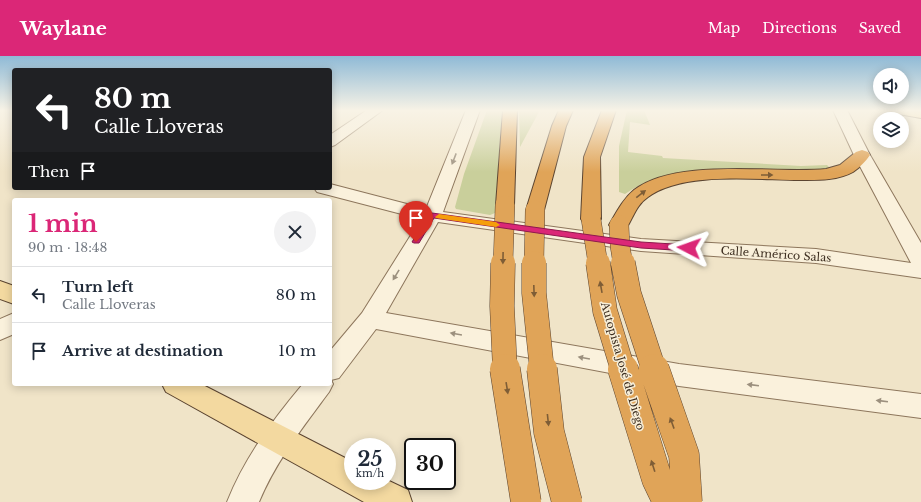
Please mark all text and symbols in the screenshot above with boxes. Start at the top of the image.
text: Waylane [20,17,107,40]
text: Map [708,19,740,37]
text: Directions [762,19,837,37]
text: Saved [859,19,901,37]
map controls [873,68,909,148]
button: sound [873,68,909,104]
text: 80 m [94,81,171,116]
icon: left [28,84,80,136]
button: layers [873,112,909,148]
text: Calle Lloveras [94,116,224,138]
one-way arrow [451,154,457,165]
icon: arrive [77,160,99,182]
text: Then [28,162,69,181]
one-way arrow [761,172,774,178]
one-way arrow [636,190,647,199]
pin [399,201,433,242]
icon: arrive [405,207,427,229]
text: 1 min [28,209,98,238]
button: close [274,211,316,253]
position arrow [668,227,710,269]
text: 90 m · 18:48 [28,239,107,256]
street label: Calle Américo Salas [720,243,832,265]
one-way arrow [499,252,506,264]
one-way arrow [392,270,400,280]
text: Turn left [62,277,133,296]
one-way arrow [598,281,604,294]
icon: left [28,284,50,306]
text: 80 m [276,285,316,304]
one-way arrow [531,285,537,298]
text: Calle Lloveras [62,296,156,313]
street label: Autopista José de Diego [598,299,648,432]
one-way arrow [450,331,462,337]
icon: arrive [28,340,50,362]
text: Arrive at destination [62,341,223,360]
text: 10 m [278,341,316,360]
one-way arrow [577,355,590,361]
one-way arrow [504,381,510,394]
one-way arrow [747,382,759,388]
one-way arrow [876,398,888,404]
one-way arrow [545,414,551,426]
one-way arrow [669,417,675,429]
speed limit sign: 30 [404,438,456,490]
text: 25 [358,447,382,471]
one-way arrow [650,459,656,471]
text: km/h [356,467,384,480]

